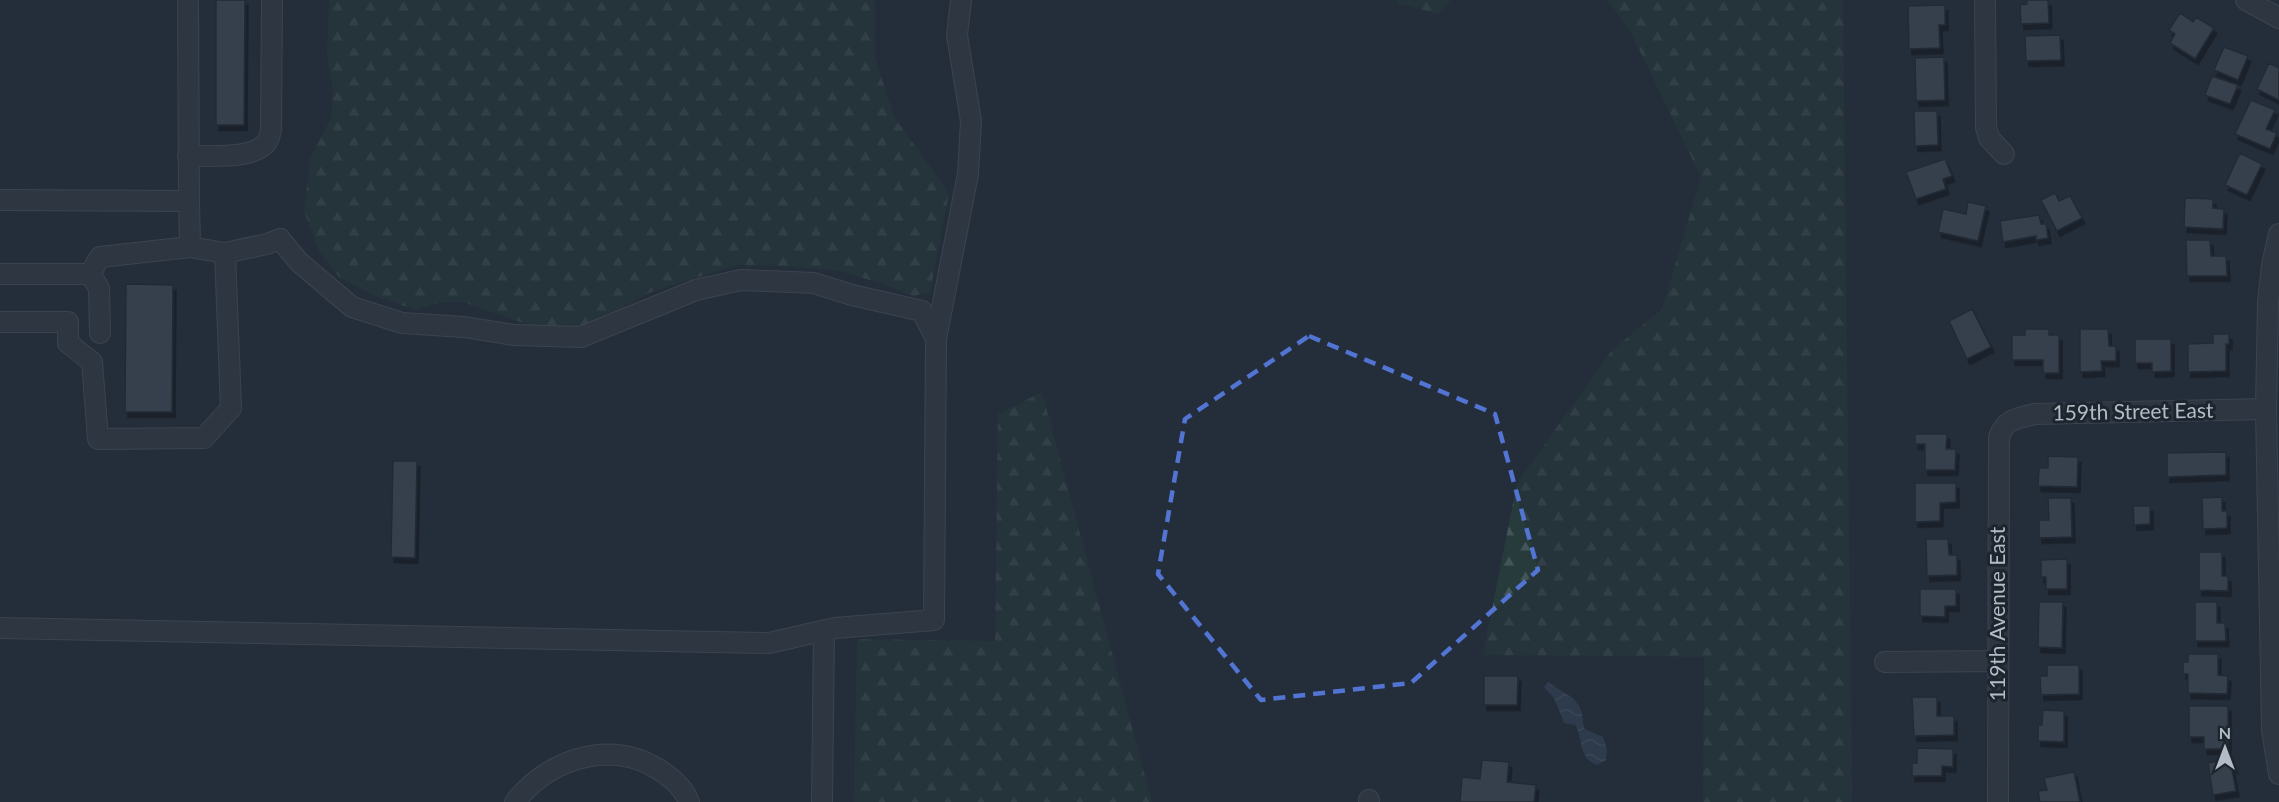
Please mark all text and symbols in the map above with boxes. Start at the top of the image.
street label: 159th Street East [2052,397,2214,424]
street label: 119th Avenue East [1984,526,2009,701]
north arrow [2195,718,2255,778]
text: N [2219,723,2231,742]

